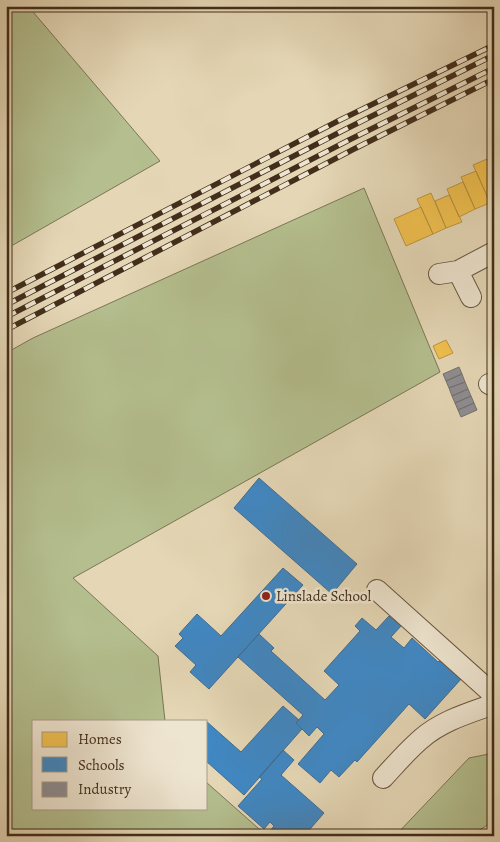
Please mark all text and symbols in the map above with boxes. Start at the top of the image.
place label: Linslade School [276,586,371,606]
marker: Linslade School [260,590,272,602]
legend [32,720,208,810]
text: Homes [78,729,122,749]
text: Schools [78,755,125,775]
text: Industry [78,779,132,799]

